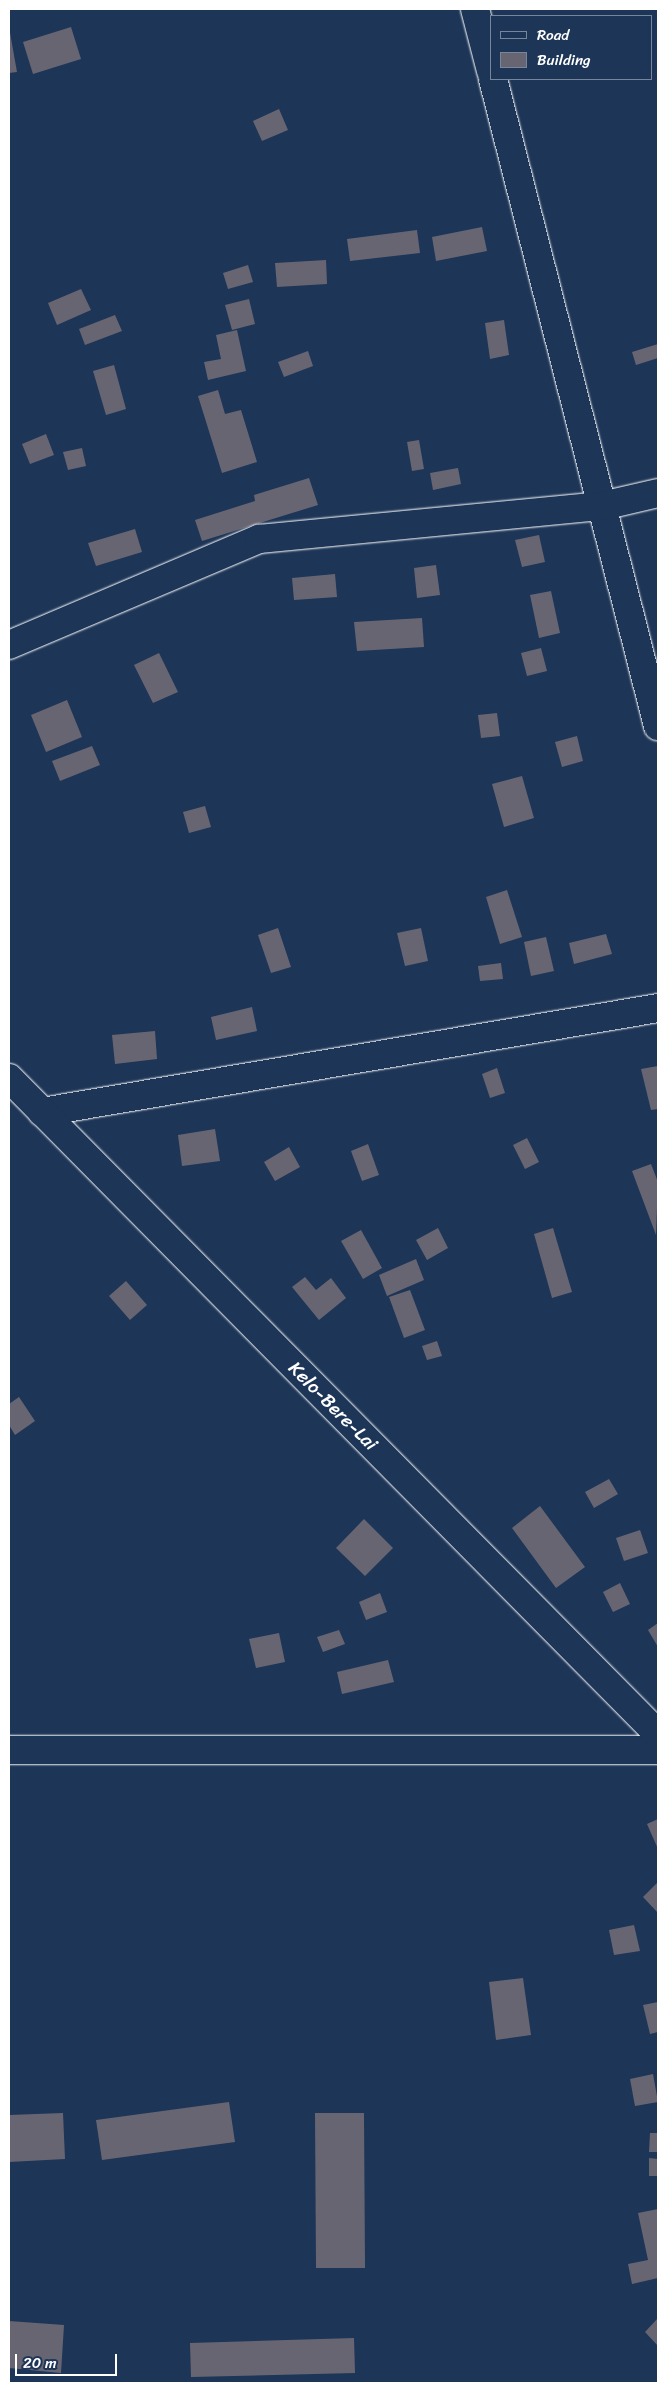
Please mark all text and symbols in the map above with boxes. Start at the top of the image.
legend [490,15,652,80]
text: Road [537,22,569,48]
text: Building [537,47,591,73]
street label: Kelo-Bere-Lai [284,1357,382,1455]
scale bar [18,2344,120,2376]
text: 20 m [23,2350,57,2376]

